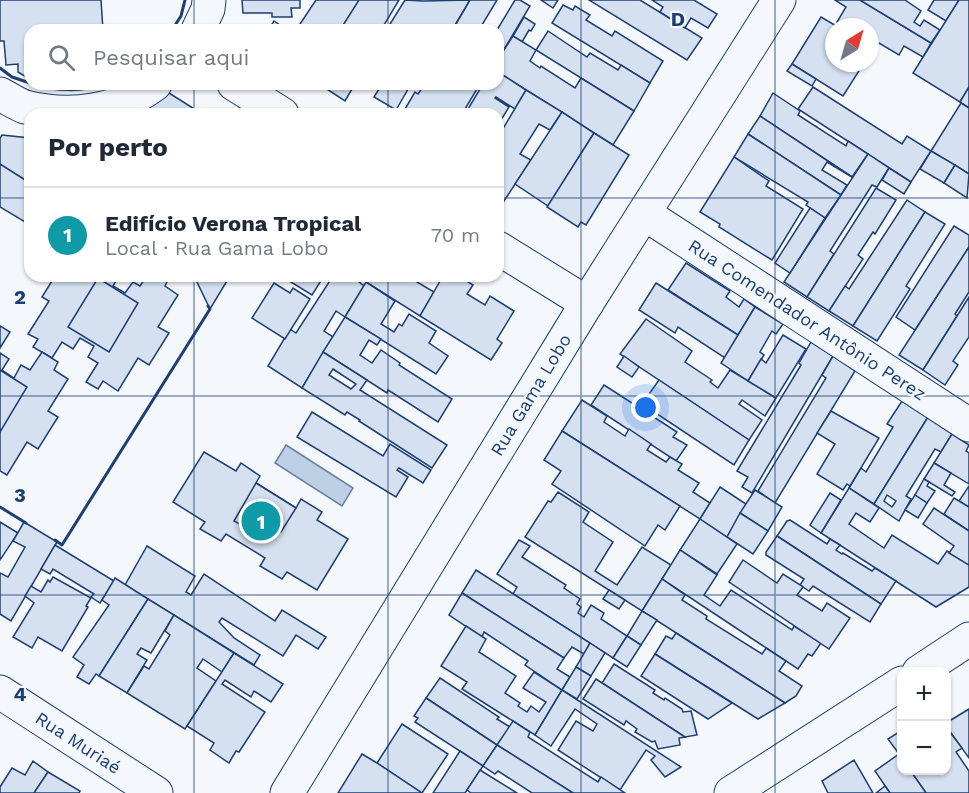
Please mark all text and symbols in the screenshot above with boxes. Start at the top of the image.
text: D [671,7,685,31]
north arrow [825,18,879,72]
search box [24,24,504,90]
icon: search [45,41,78,74]
text: Pesquisar aqui [93,45,249,70]
text: Por perto [48,132,168,162]
text: Edifício Verona Tropical [105,211,361,236]
text: 1 [63,223,72,247]
text: 70 m [431,223,480,247]
street label: Rua Comendador Antônio Perez [685,235,930,404]
text: Local · Rua Gama Lobo [105,236,329,260]
text: 2 [14,285,26,309]
street label: Rua Gama Lobo [486,330,575,459]
your location [631,393,660,422]
text: 3 [14,483,26,507]
pin: 1 [242,498,280,544]
map controls [897,667,951,775]
button: + [897,667,951,721]
text: 4 [14,682,27,706]
street label: Rua Muriaé [32,707,125,778]
button: − [897,721,951,775]

